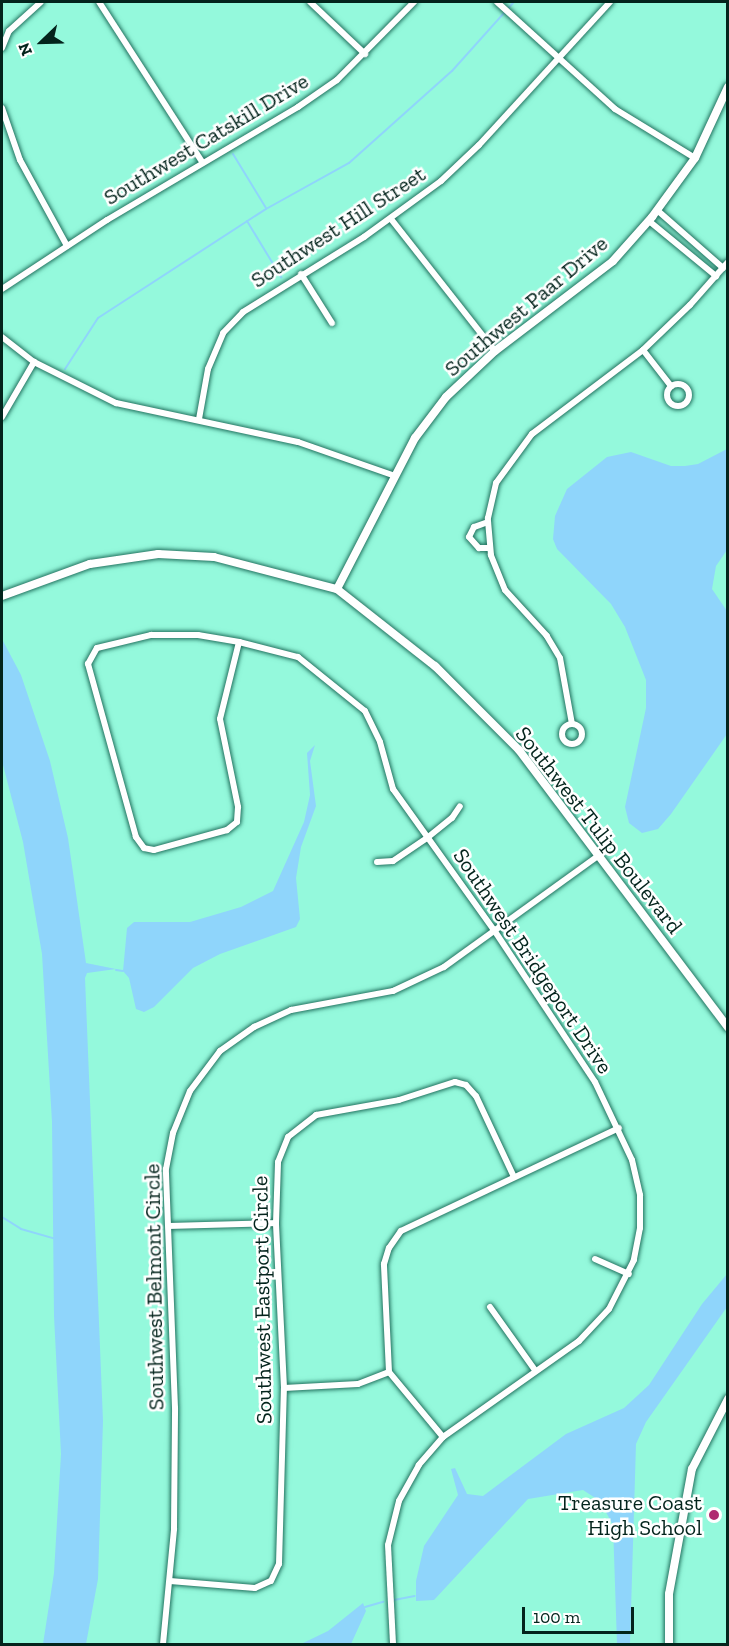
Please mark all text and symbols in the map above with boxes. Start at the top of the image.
north arrow [12,12,72,72]
text: N [14,40,36,59]
street label: Southwest Catskill Drive [99,67,313,211]
street label: Southwest Hill Street [246,161,430,293]
street label: Southwest Paar Drive [439,230,613,382]
street label: Southwest Tulip Boulevard [510,721,688,939]
street label: Southwest Bridgeport Drive [448,843,618,1079]
street label: Southwest Belmont Circle [139,1163,169,1411]
street label: Southwest Eastport Circle [247,1176,277,1424]
place label: Treasure Coast High School [558,1489,702,1540]
marker: Treasure Coast High School [707,1508,721,1522]
scale bar [525,1595,638,1633]
text: 100 m [533,1606,580,1628]

